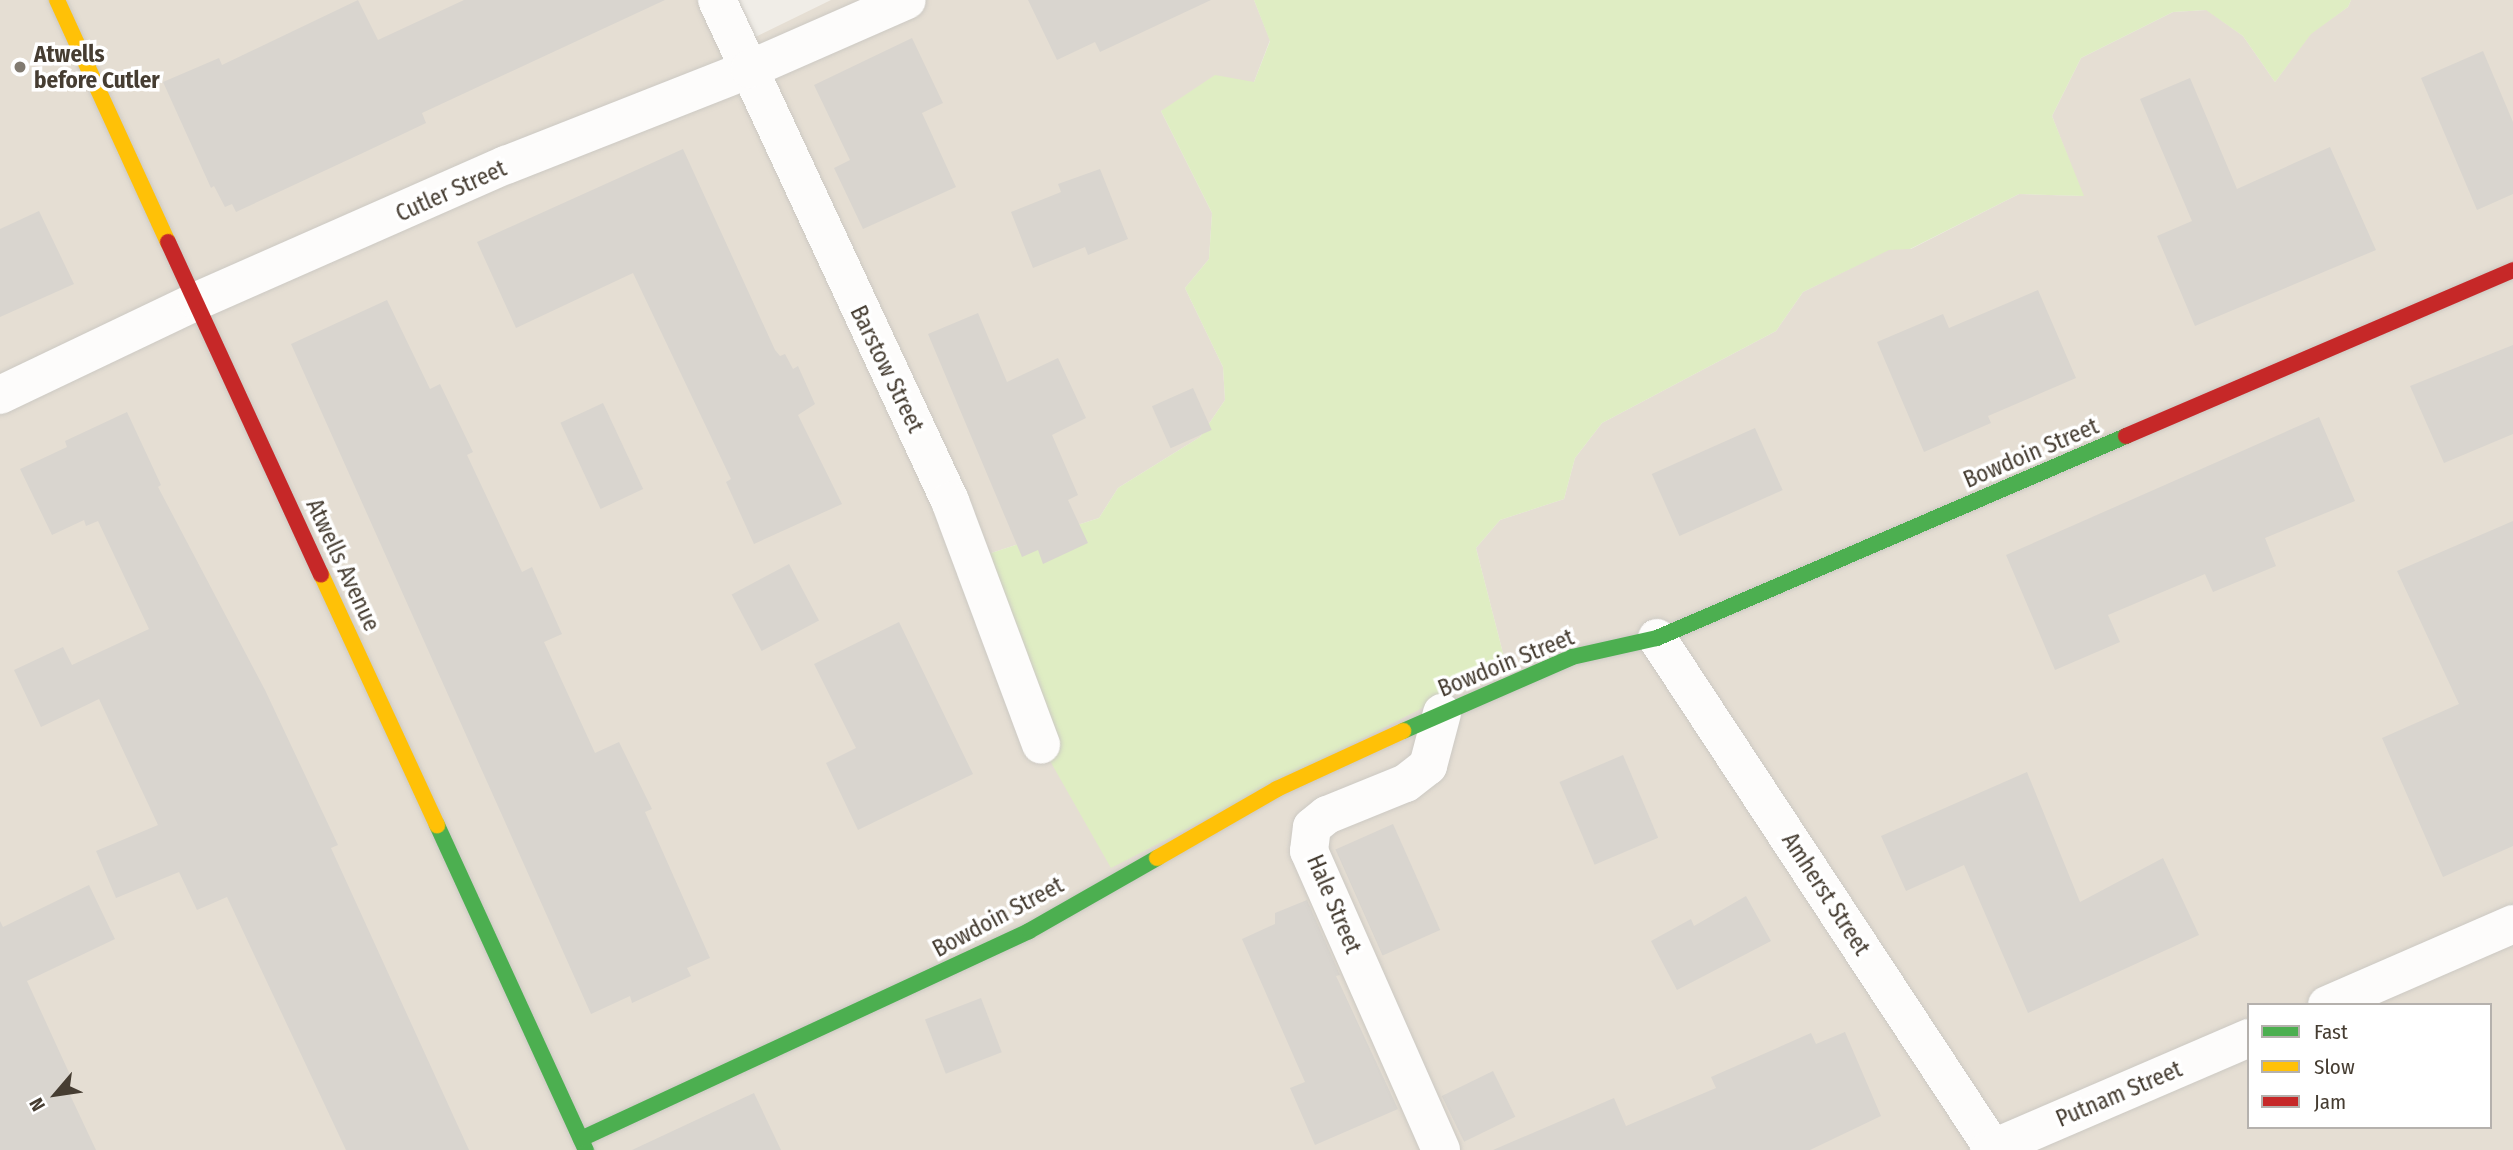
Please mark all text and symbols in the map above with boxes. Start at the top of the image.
place label: Atwells before Cutler [34,40,160,94]
marker: Atwells before Cutler [12,59,28,75]
street label: Cutler Street [392,154,510,228]
street label: Barstow Street [844,301,930,437]
street label: Bowdoin Street [1959,412,2103,494]
street label: Atwells Avenue [300,495,386,635]
street label: Bowdoin Street [1434,623,1578,703]
street label: Amherst Street [1776,828,1876,960]
street label: Hale Street [1301,851,1367,957]
street label: Bowdoin Street [928,871,1068,963]
legend [2247,1003,2492,1129]
text: Fast [2314,1019,2348,1045]
text: Slow [2314,1054,2355,1080]
street label: Putnam Street [2052,1055,2186,1133]
north arrow [21,1059,91,1129]
text: Jam [2314,1089,2346,1115]
text: N [24,1094,50,1115]

